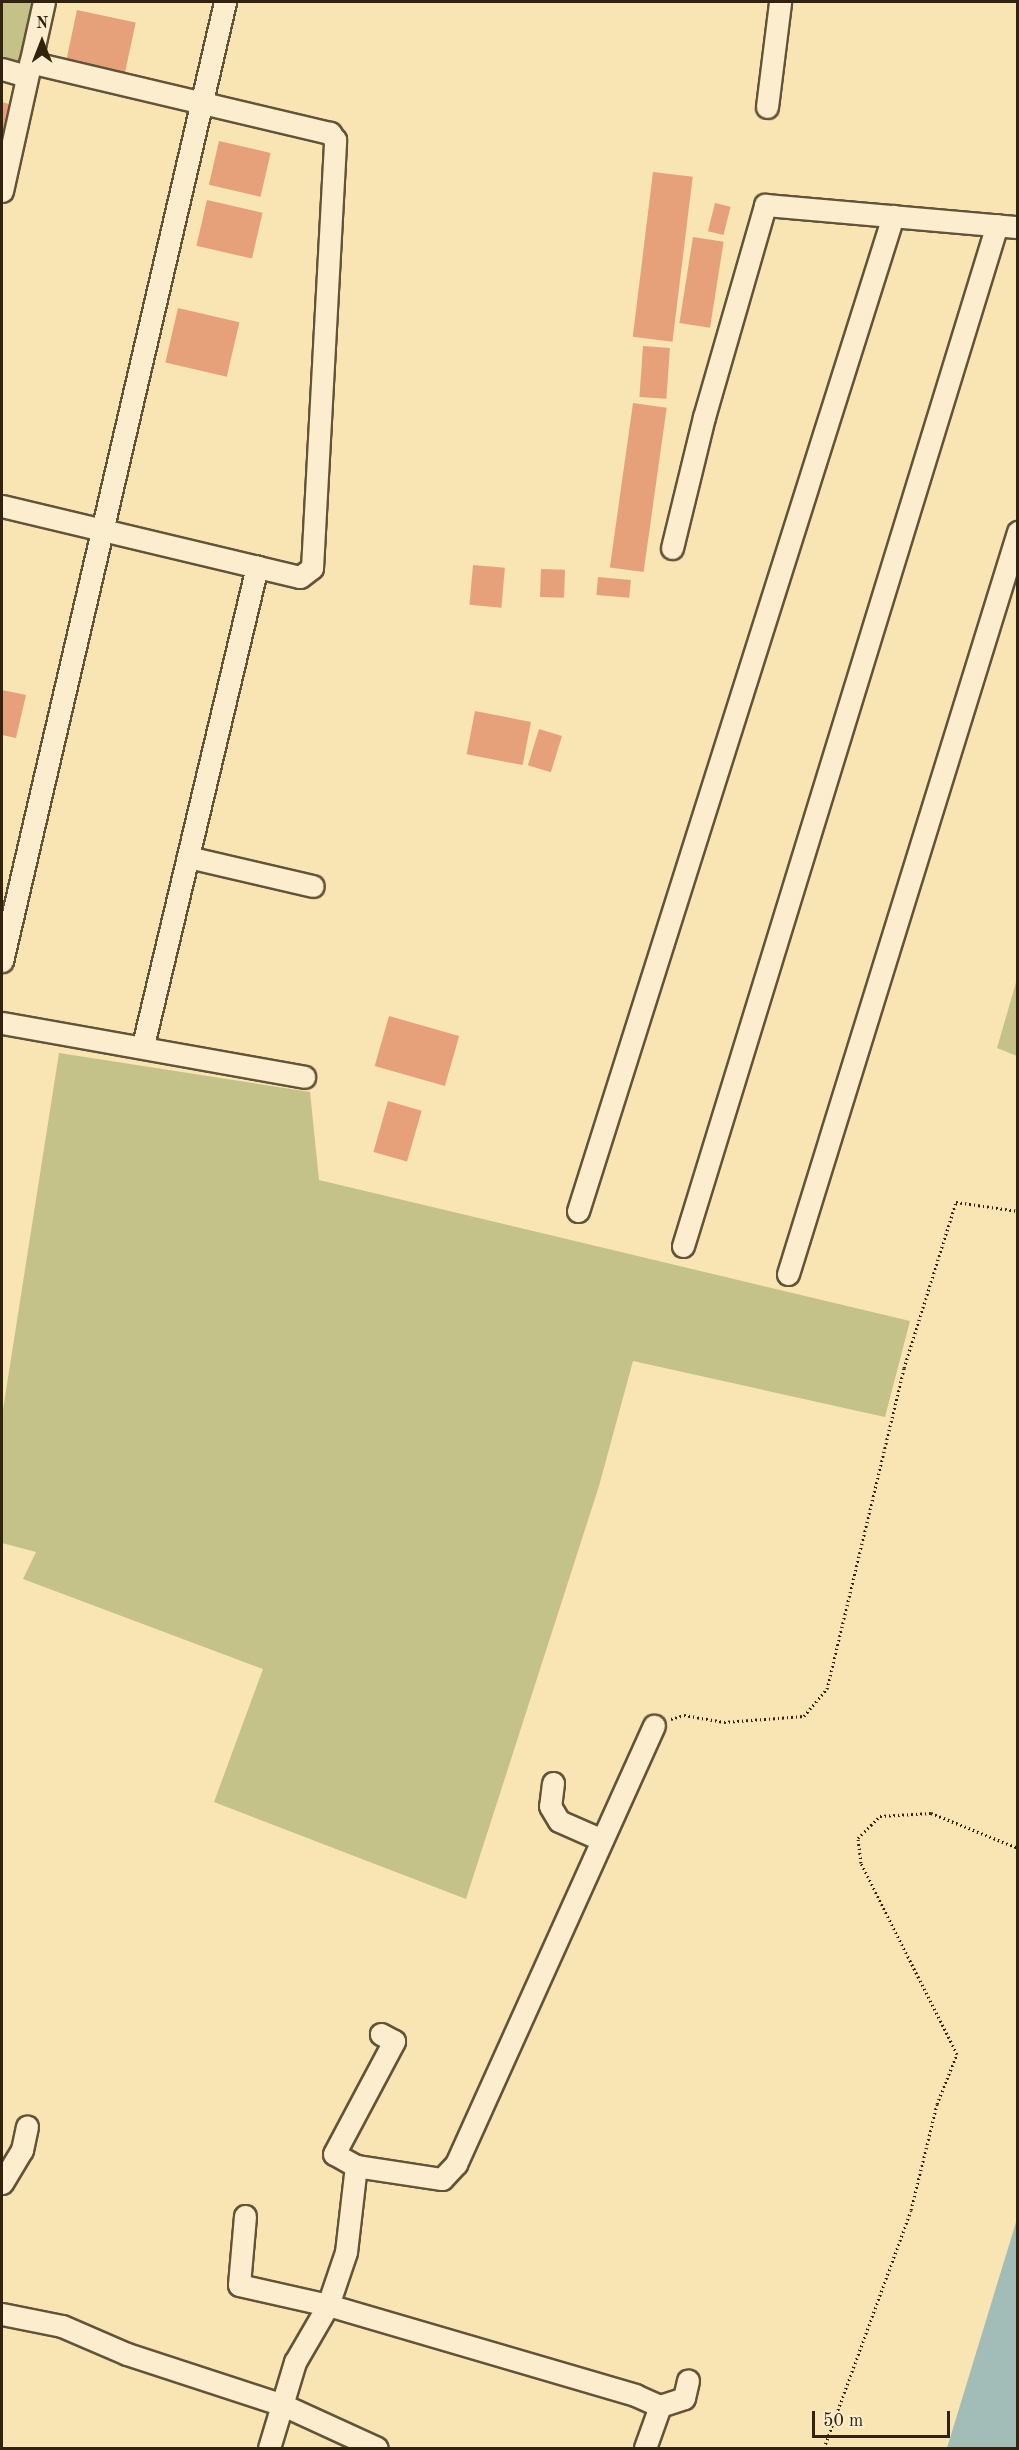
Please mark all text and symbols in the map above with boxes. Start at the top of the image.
north arrow [12,12,72,72]
text: N [36,16,48,32]
scale bar [815,2399,953,2437]
text: 50 m [823,2412,863,2430]

